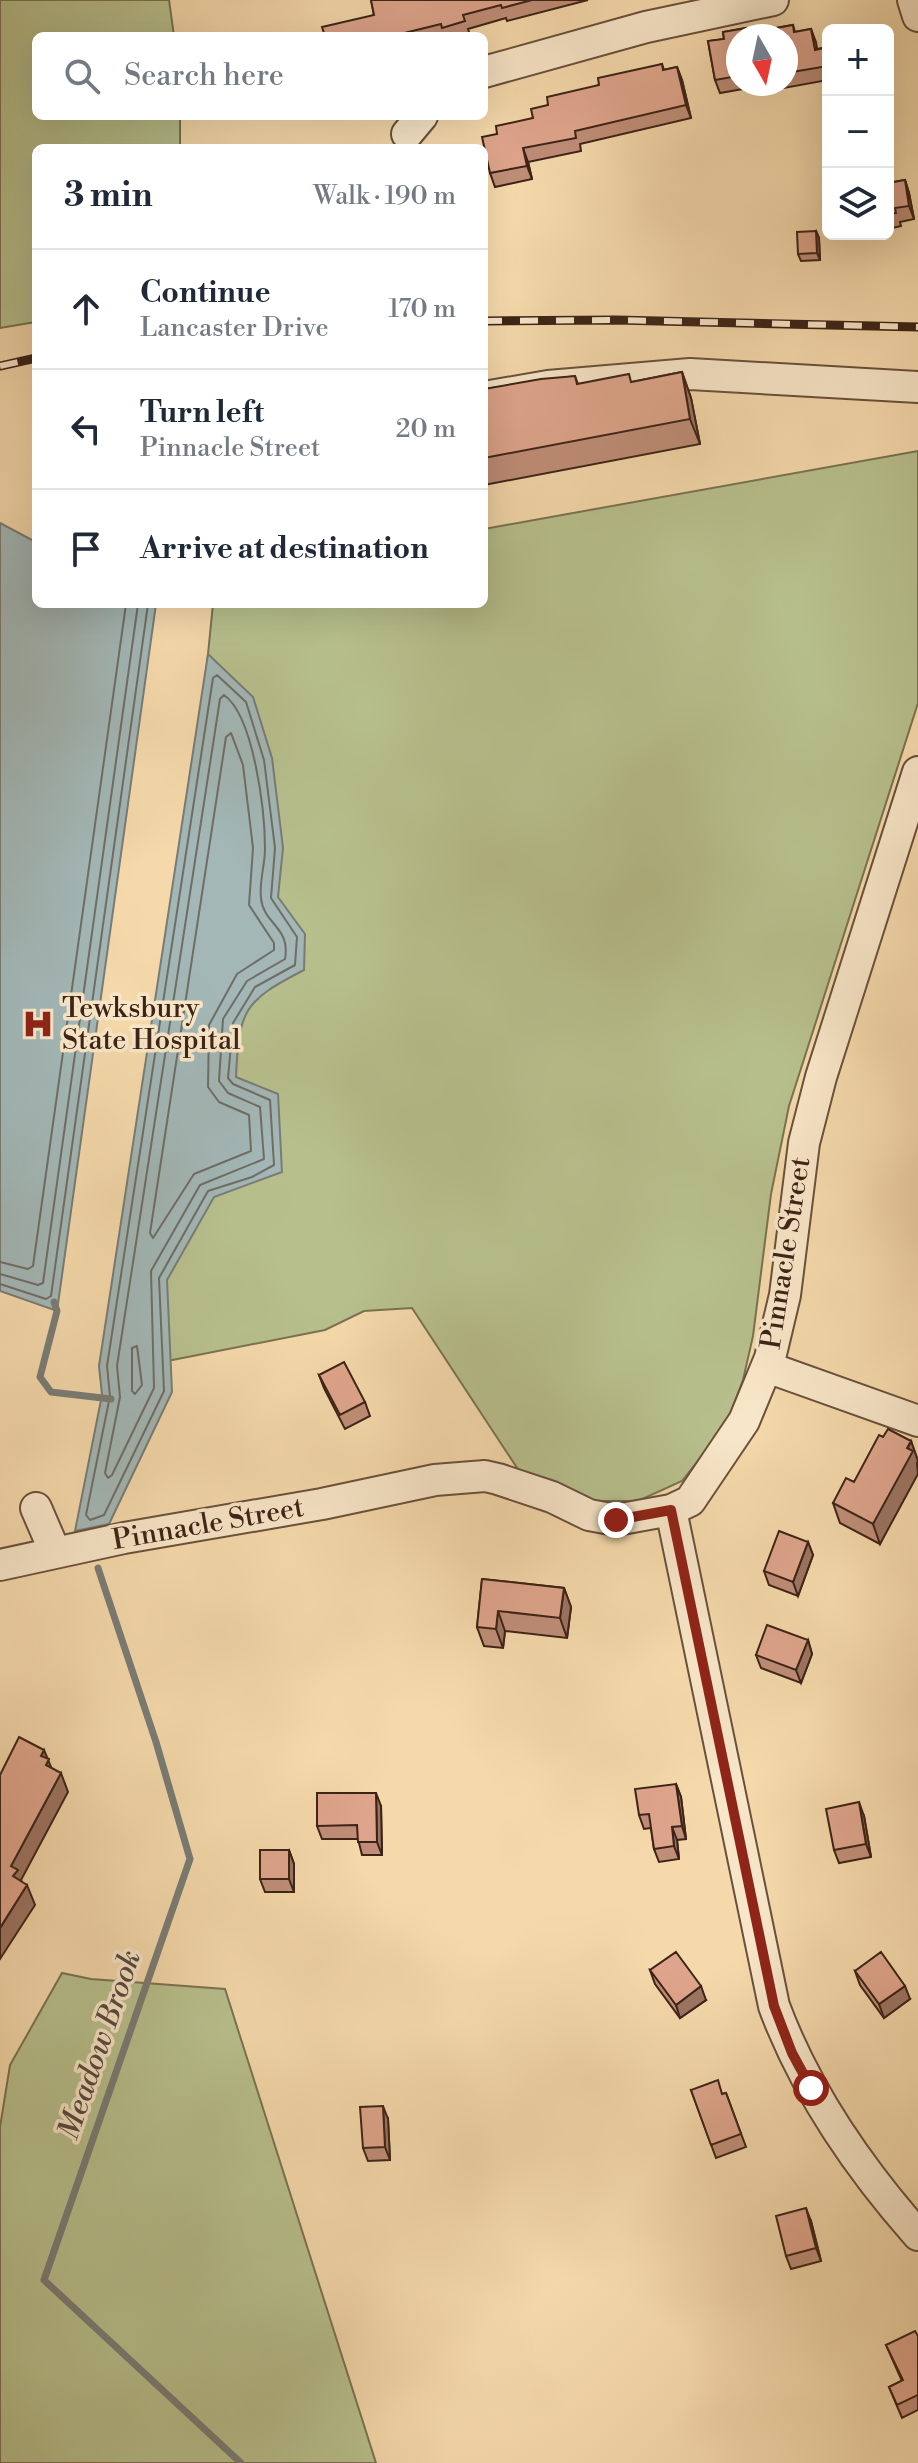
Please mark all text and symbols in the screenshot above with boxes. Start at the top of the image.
north arrow [726,24,798,96]
map controls [822,24,894,240]
button: + [822,24,894,96]
search box [32,32,488,120]
icon: search [60,54,104,98]
text: Search here [124,57,284,95]
button: − [822,96,894,168]
button: layers [822,168,894,240]
text: 3 min [64,175,153,217]
text: Walk · 190 m [313,180,456,212]
text: Continue [140,274,271,312]
icon: ahead [64,287,108,331]
text: 170 m [388,293,456,325]
text: Lancaster Drive [140,312,329,344]
text: Turn left [140,394,264,432]
icon: left [64,407,108,451]
text: 20 m [396,413,456,445]
text: Pinnacle Street [140,432,320,464]
icon: arrive [64,527,108,571]
text: Arrive at destination [140,530,429,568]
place label: Tewksbury State Hospital [62,991,241,1058]
hospital icon: Tewksbury State Hospital [21,1007,55,1041]
street label: Pinnacle Street [754,1154,818,1352]
street label: Pinnacle Street [109,1490,307,1558]
route end [598,1502,634,1538]
water label: Meadow Brook [50,1945,150,2145]
route start [793,2070,829,2106]

